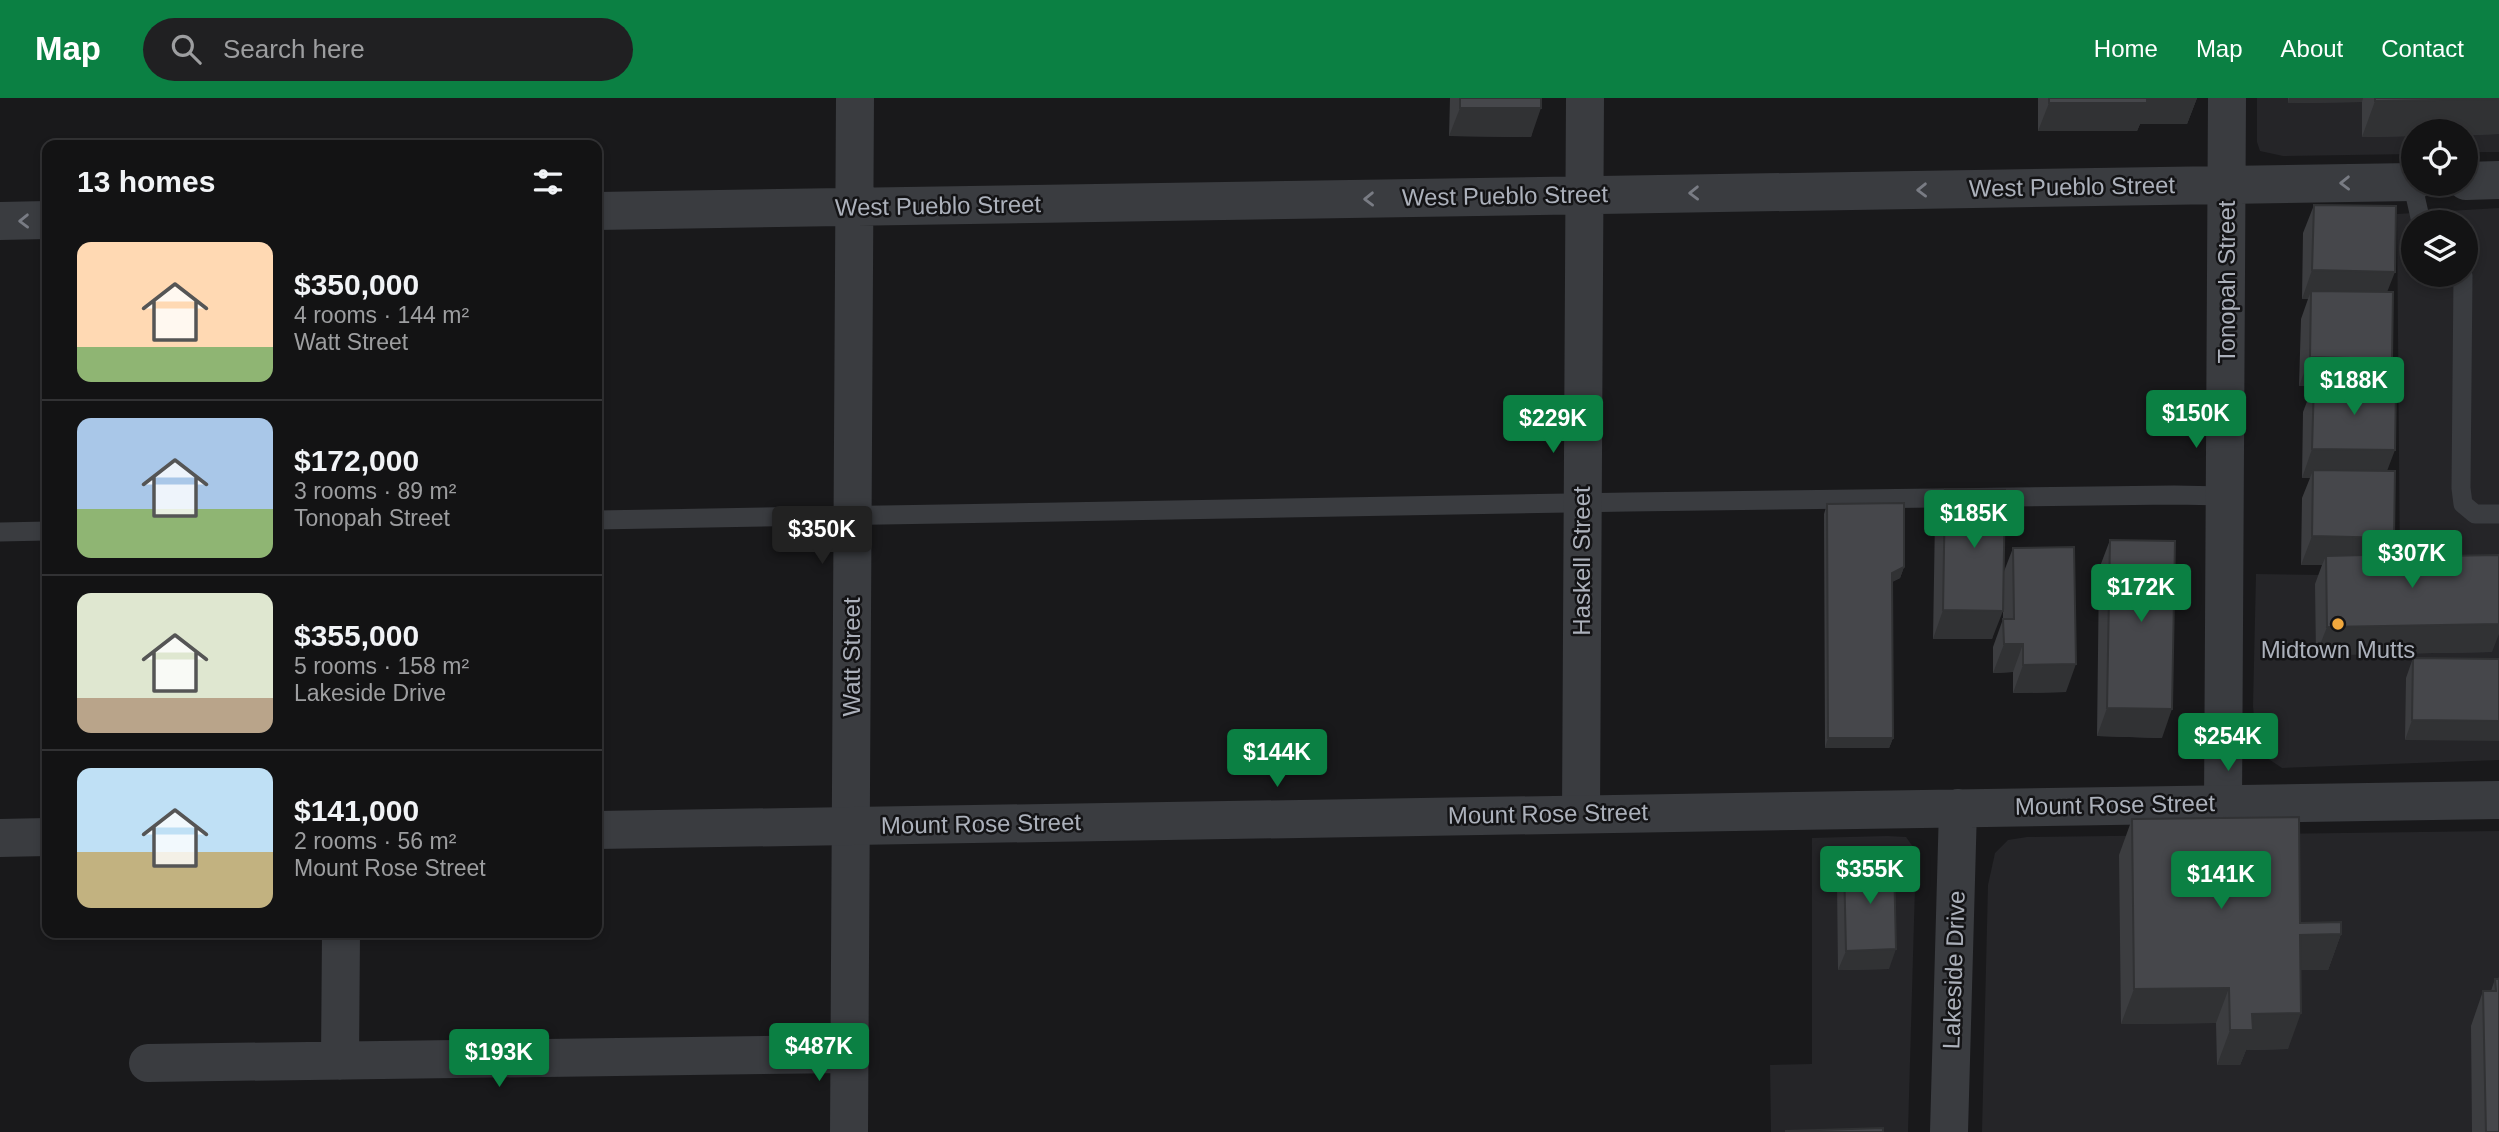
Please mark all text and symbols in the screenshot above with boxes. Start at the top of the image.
search box [143,18,633,81]
text: Map [35,30,101,67]
icon: search [167,30,205,68]
text: Search here [223,34,365,64]
text: Home [2094,35,2158,62]
text: Map [2196,35,2243,62]
text: About [2281,35,2343,62]
text: Contact [2381,35,2464,62]
map controls [2401,119,2478,287]
button: locate [2401,119,2478,196]
icon: filters [529,163,567,201]
text: 13 homes [77,165,215,198]
street label: West Pueblo Street [1969,171,2176,202]
one-way arrow [2339,175,2350,191]
street label: West Pueblo Street [1402,180,1609,211]
one-way arrow [1916,182,1927,197]
one-way arrow [1688,186,1699,201]
street label: West Pueblo Street [835,190,1042,221]
one-way arrow [1363,191,1374,206]
street label: Tonopah Street [2213,200,2240,363]
button: layers [2401,210,2478,287]
one-way arrow [18,213,29,228]
text: $350,000 [294,268,419,301]
icon: home [133,270,217,354]
text: 4 rooms · 144 m² [294,302,469,328]
text: Watt Street [294,329,408,355]
pin: $188K [2305,358,2403,417]
text: $188K [2320,367,2388,393]
pin: $150K [2147,390,2245,450]
pin: $229K [1504,396,1602,455]
text: $150K [2162,400,2230,426]
text: $229K [1519,405,1587,431]
text: $172,000 [294,444,419,477]
icon: home [133,446,217,530]
text: 3 rooms · 89 m² [294,478,456,504]
street label: Haskell Street [1568,486,1595,636]
pin: $185K [1925,490,2023,550]
text: $185K [1940,500,2008,526]
text: Tonopah Street [294,505,450,531]
pin: $350K [773,506,871,566]
text: $350K [788,516,856,542]
pin: $307K [2363,531,2461,590]
text: $307K [2378,540,2446,566]
pin: $172K [2092,564,2190,624]
text: $172K [2107,574,2175,600]
street label: Watt Street [838,597,865,717]
marker: Midtown Mutts [2330,616,2346,632]
text: $355,000 [294,619,419,652]
icon: home [133,621,217,705]
place label: Midtown Mutts [2261,636,2415,663]
text: 5 rooms · 158 m² [294,653,469,679]
text: Lakeside Drive [294,680,446,706]
pin: $254K [2179,714,2277,773]
text: $254K [2194,723,2262,749]
pin: $144K [1228,730,1326,789]
text: $144K [1243,739,1311,765]
street label: Mount Rose Street [2015,789,2216,820]
text: $141,000 [294,794,419,827]
icon: home [133,796,217,880]
street label: Mount Rose Street [1448,798,1649,829]
street label: Mount Rose Street [881,808,1082,839]
text: 2 rooms · 56 m² [294,828,456,854]
pin: $355K [1821,846,1919,906]
pin: $141K [2172,852,2270,911]
text: Mount Rose Street [294,855,486,881]
text: $355K [1836,856,1904,882]
text: $141K [2187,861,2255,887]
street label: Lakeside Drive [1937,890,1970,1050]
pin: $487K [770,1024,868,1083]
pin: $193K [450,1030,548,1089]
text: $487K [785,1033,853,1059]
text: $193K [465,1039,533,1065]

